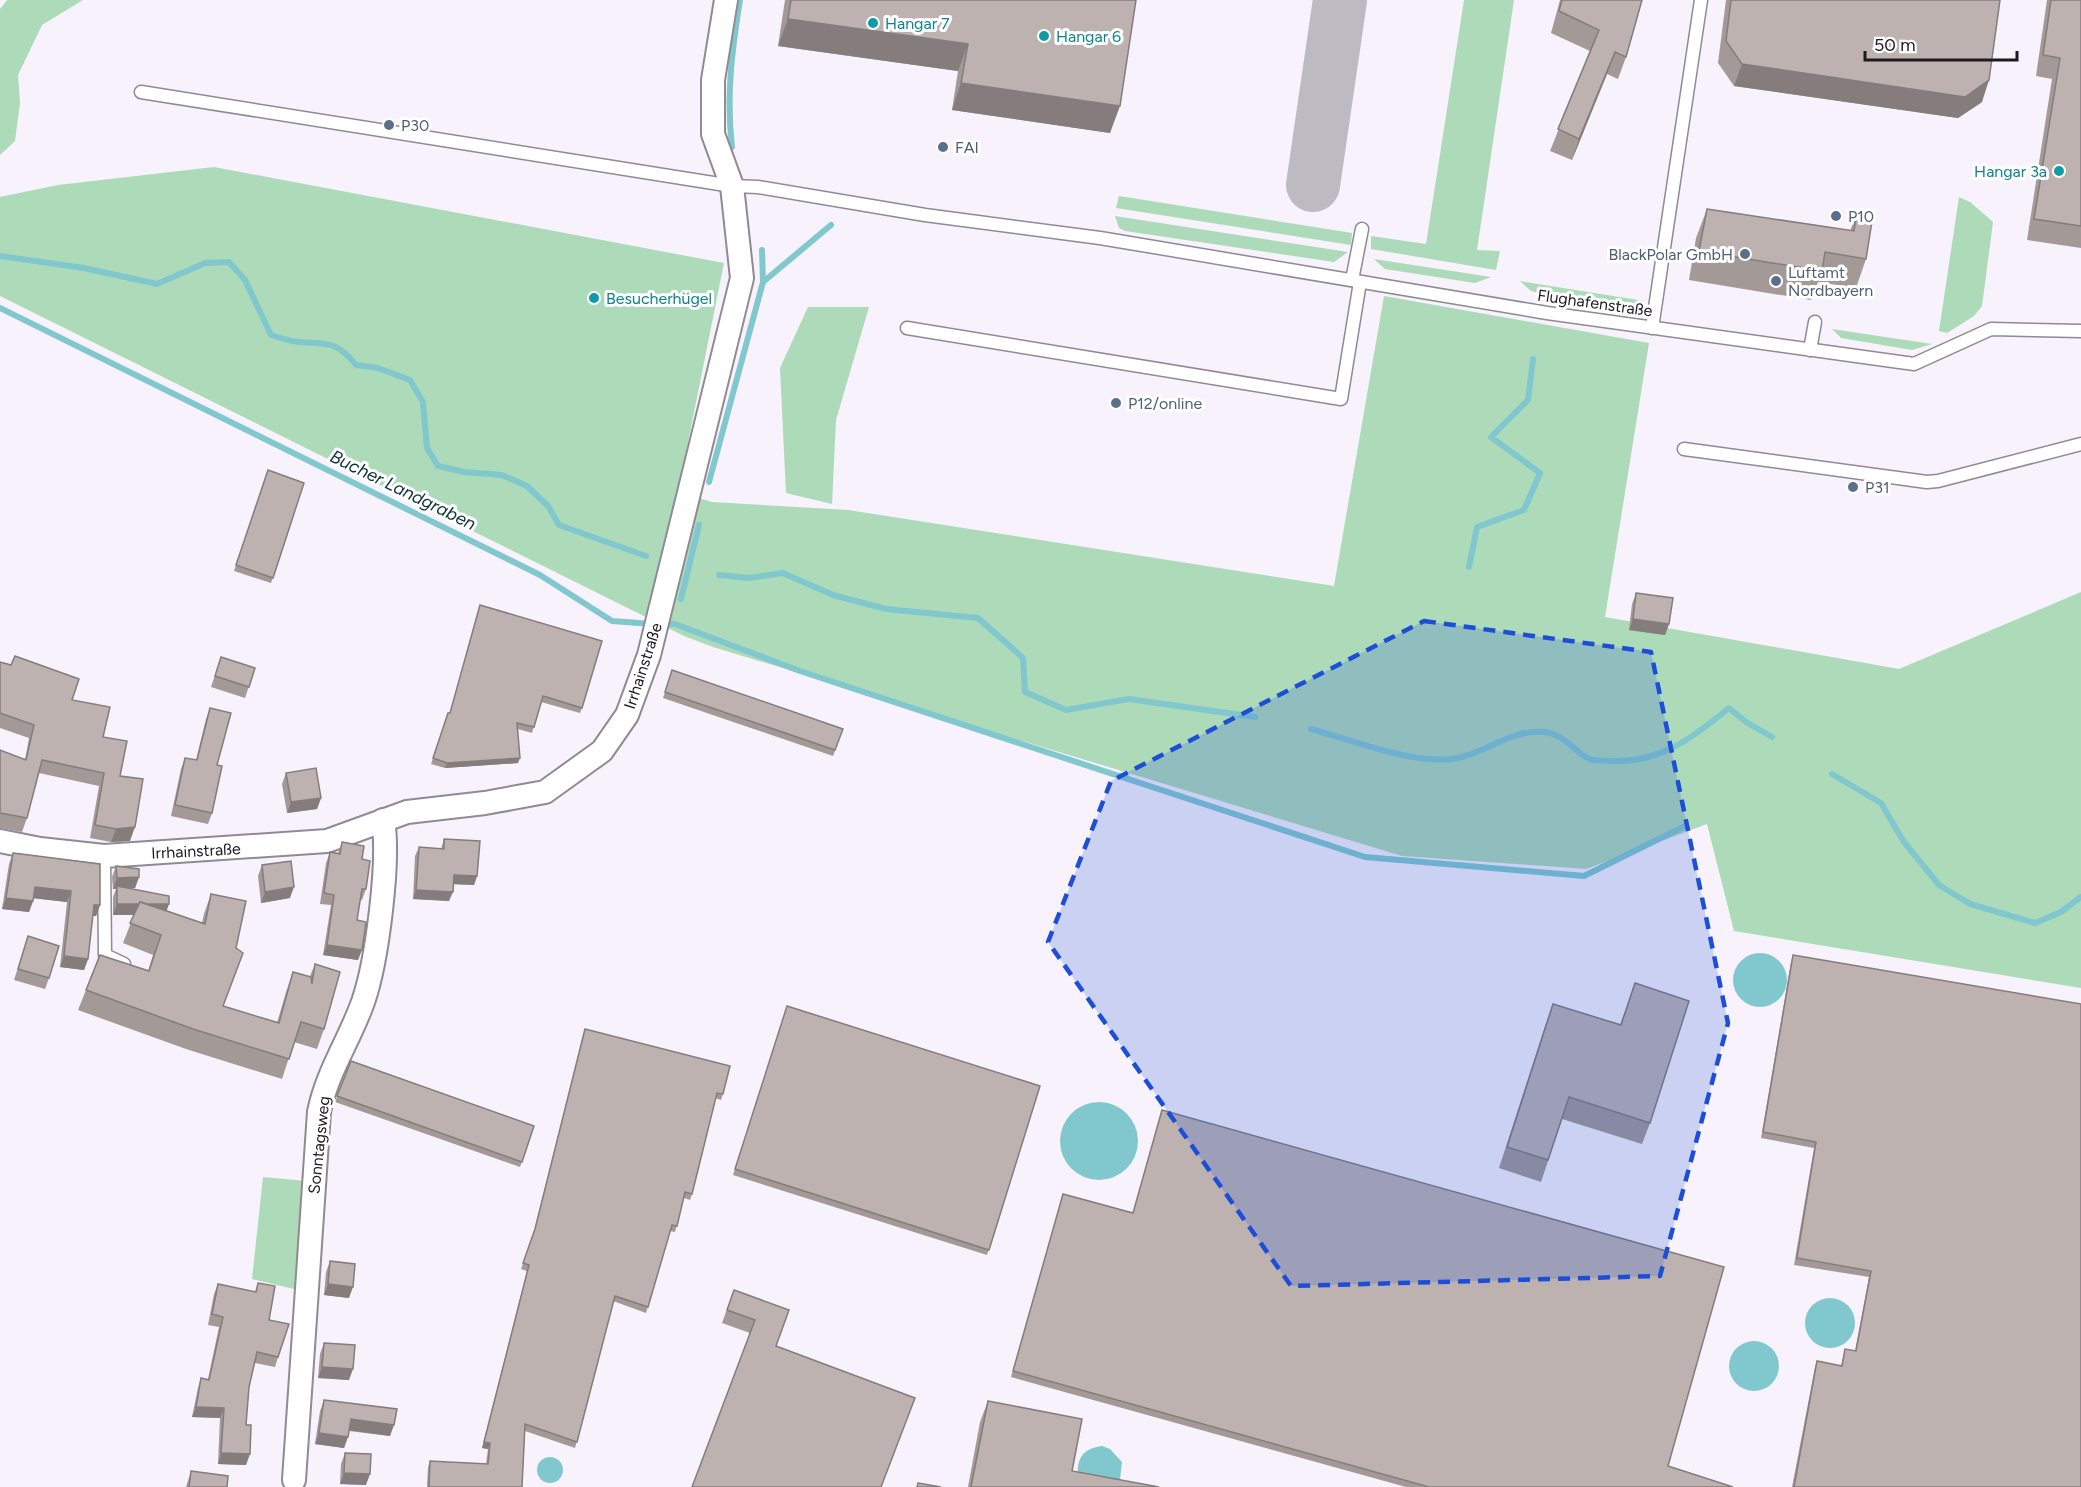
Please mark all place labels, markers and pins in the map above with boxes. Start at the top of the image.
place label: Hangar 7 [885,14,950,33]
marker: Hangar 7 [866,16,880,30]
place label: Hangar 6 [1056,27,1121,46]
marker: Hangar 6 [1037,29,1051,43]
place label: P30 [401,116,429,135]
marker: P30 [382,118,396,132]
place label: FAI [955,138,979,157]
marker: FAI [936,140,950,154]
place label: Hangar 3a [1974,162,2047,181]
marker: Hangar 3a [2052,164,2066,178]
place label: P10 [1848,207,1874,226]
marker: P10 [1829,209,1843,223]
place label: BlackPolar GmbH [1609,245,1733,264]
marker: BlackPolar GmbH [1738,247,1752,261]
place label: Luftamt Nordbayern [1788,263,1873,300]
marker: Luftamt Nordbayern [1769,274,1783,288]
place label: Besucherhügel [606,289,712,308]
marker: Besucherhügel [587,291,601,305]
place label: P12/online [1128,394,1202,413]
marker: P12/online [1109,396,1123,410]
place label: P31 [1865,478,1890,497]
marker: P31 [1846,480,1860,494]

